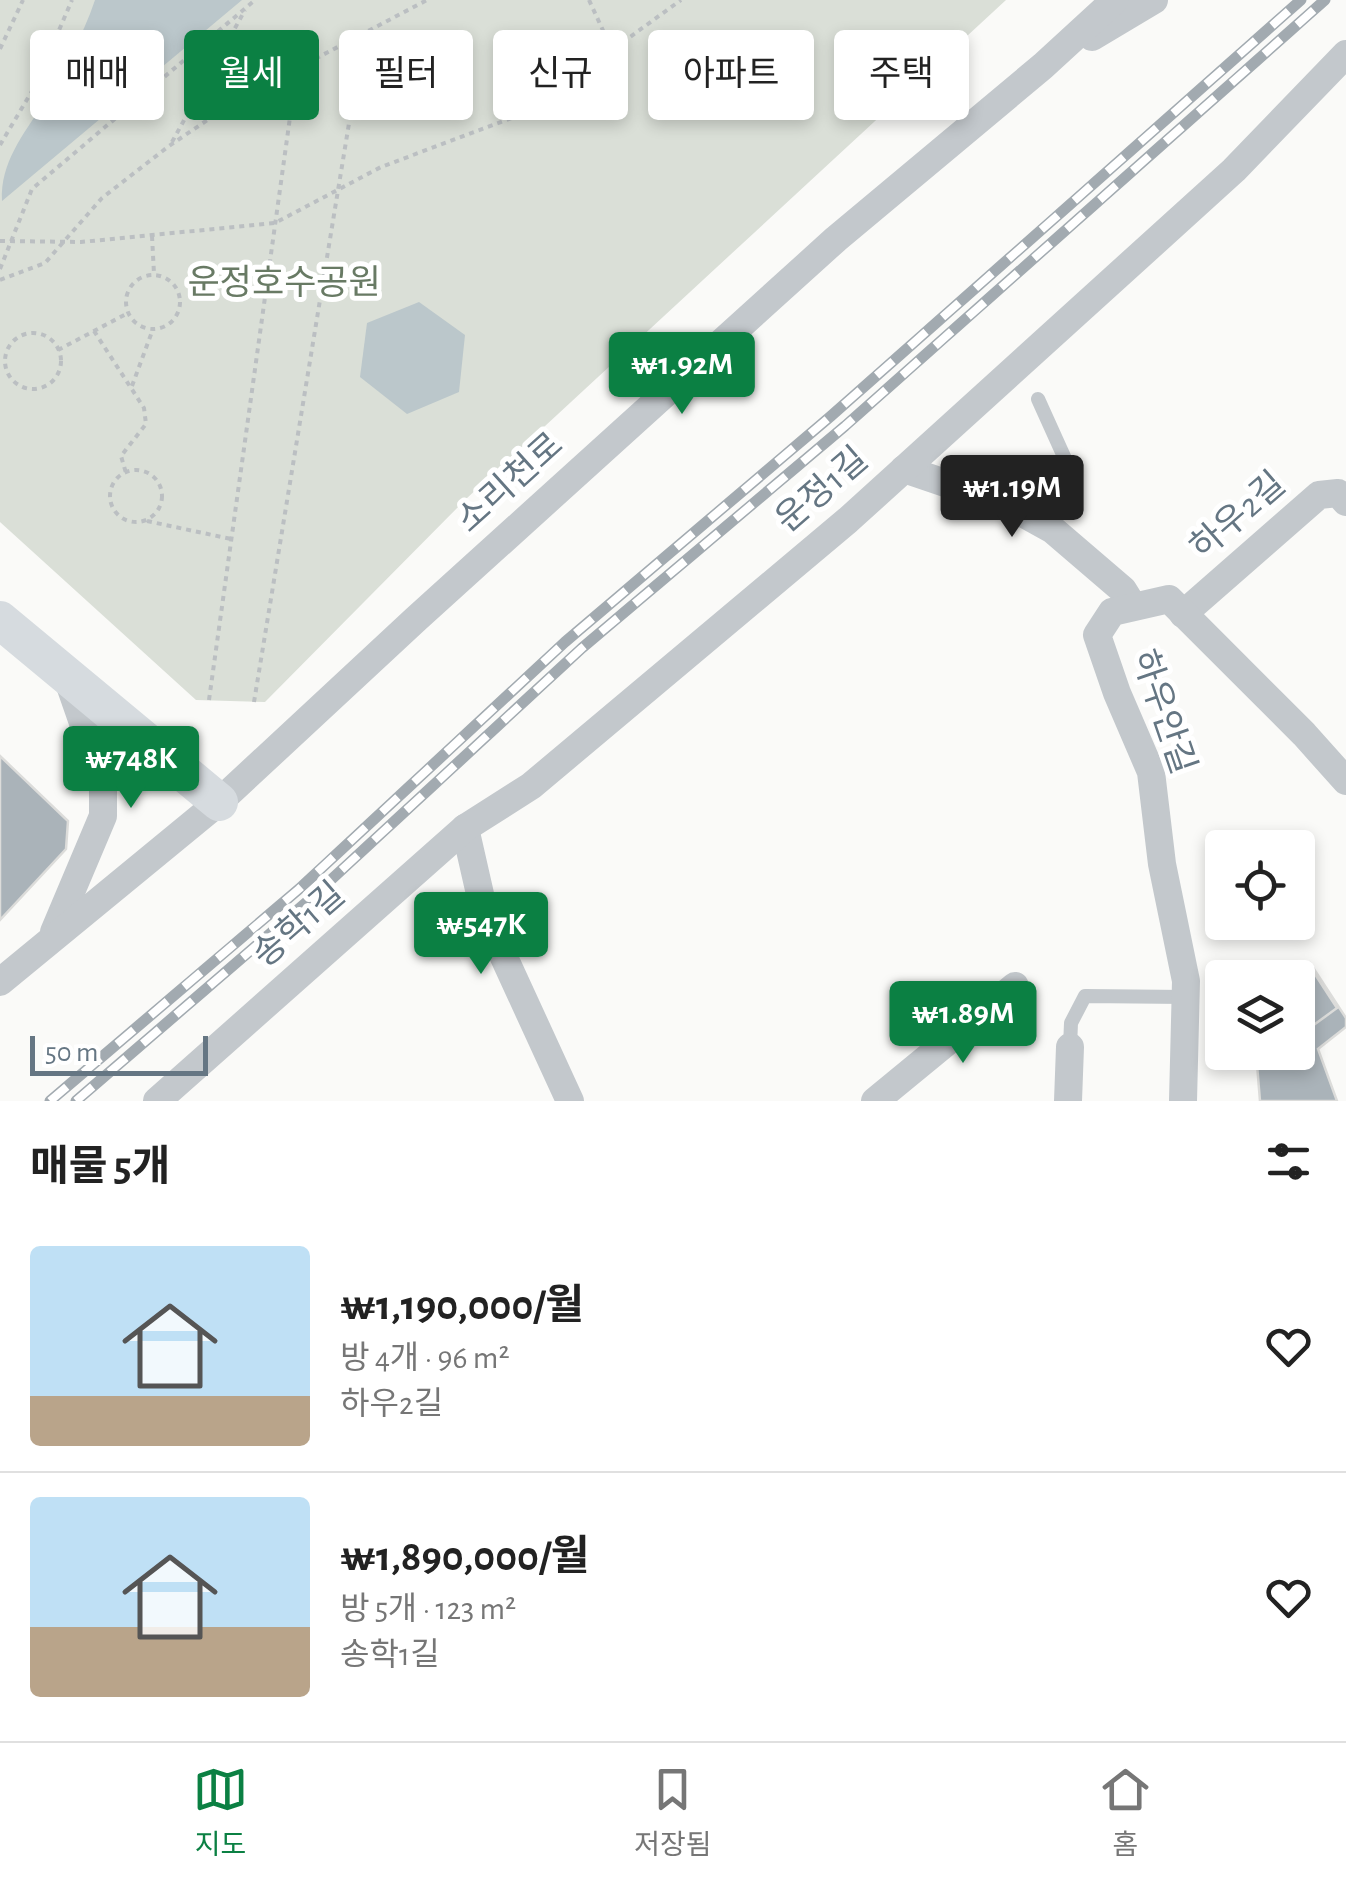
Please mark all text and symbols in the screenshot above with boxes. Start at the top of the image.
chip: 매매 [30,30,164,120]
chip: 월세 [184,30,319,120]
chip: 필터 [339,30,473,120]
chip: 신규 [493,30,628,120]
chip: 아파트 [648,30,814,120]
chip: 주택 [834,30,969,120]
park label: 운정호수공원 [187,264,381,301]
pin: ₩1.92M [601,332,763,417]
text: ₩1.92M [631,348,733,380]
street label: 소리천로 [450,426,570,539]
street label: 운정1길 [768,440,874,539]
pin: ₩1.19M [931,455,1093,540]
street label: 하우2길 [1183,465,1292,566]
text: ₩1.19M [963,471,1061,503]
street label: 하우안길 [1125,645,1201,779]
pin: ₩748K [61,726,201,811]
text: ₩748K [85,742,177,774]
map controls [1205,830,1315,1070]
button: locate [1205,830,1315,940]
street label: 송학1길 [246,875,351,974]
pin: ₩547K [411,892,551,977]
text: ₩547K [436,908,526,940]
button: layers [1205,960,1315,1070]
pin: ₩1.89M [882,981,1044,1066]
text: ₩1.89M [911,997,1015,1029]
scale bar [30,1031,208,1076]
text: 50 m [45,1039,99,1067]
icon: filters [1261,1134,1316,1189]
text: 매물 5개 [30,1146,170,1188]
text: ₩1,190,000/월 [340,1285,584,1327]
icon: home [110,1286,230,1406]
icon: heart [1261,1319,1316,1374]
text: 방 4개 · 96 m² [340,1342,510,1374]
text: 하우2길 [340,1388,443,1420]
text: ₩1,890,000/월 [340,1536,589,1578]
icon: home [110,1537,230,1657]
icon: heart [1261,1570,1316,1625]
text: 방 5개 · 123 m² [340,1593,516,1625]
text: 송학1길 [340,1639,439,1671]
tab: 지도 [193,1762,248,1863]
tab: 저장됨 [634,1762,712,1863]
tab: 홈 [1098,1762,1153,1863]

